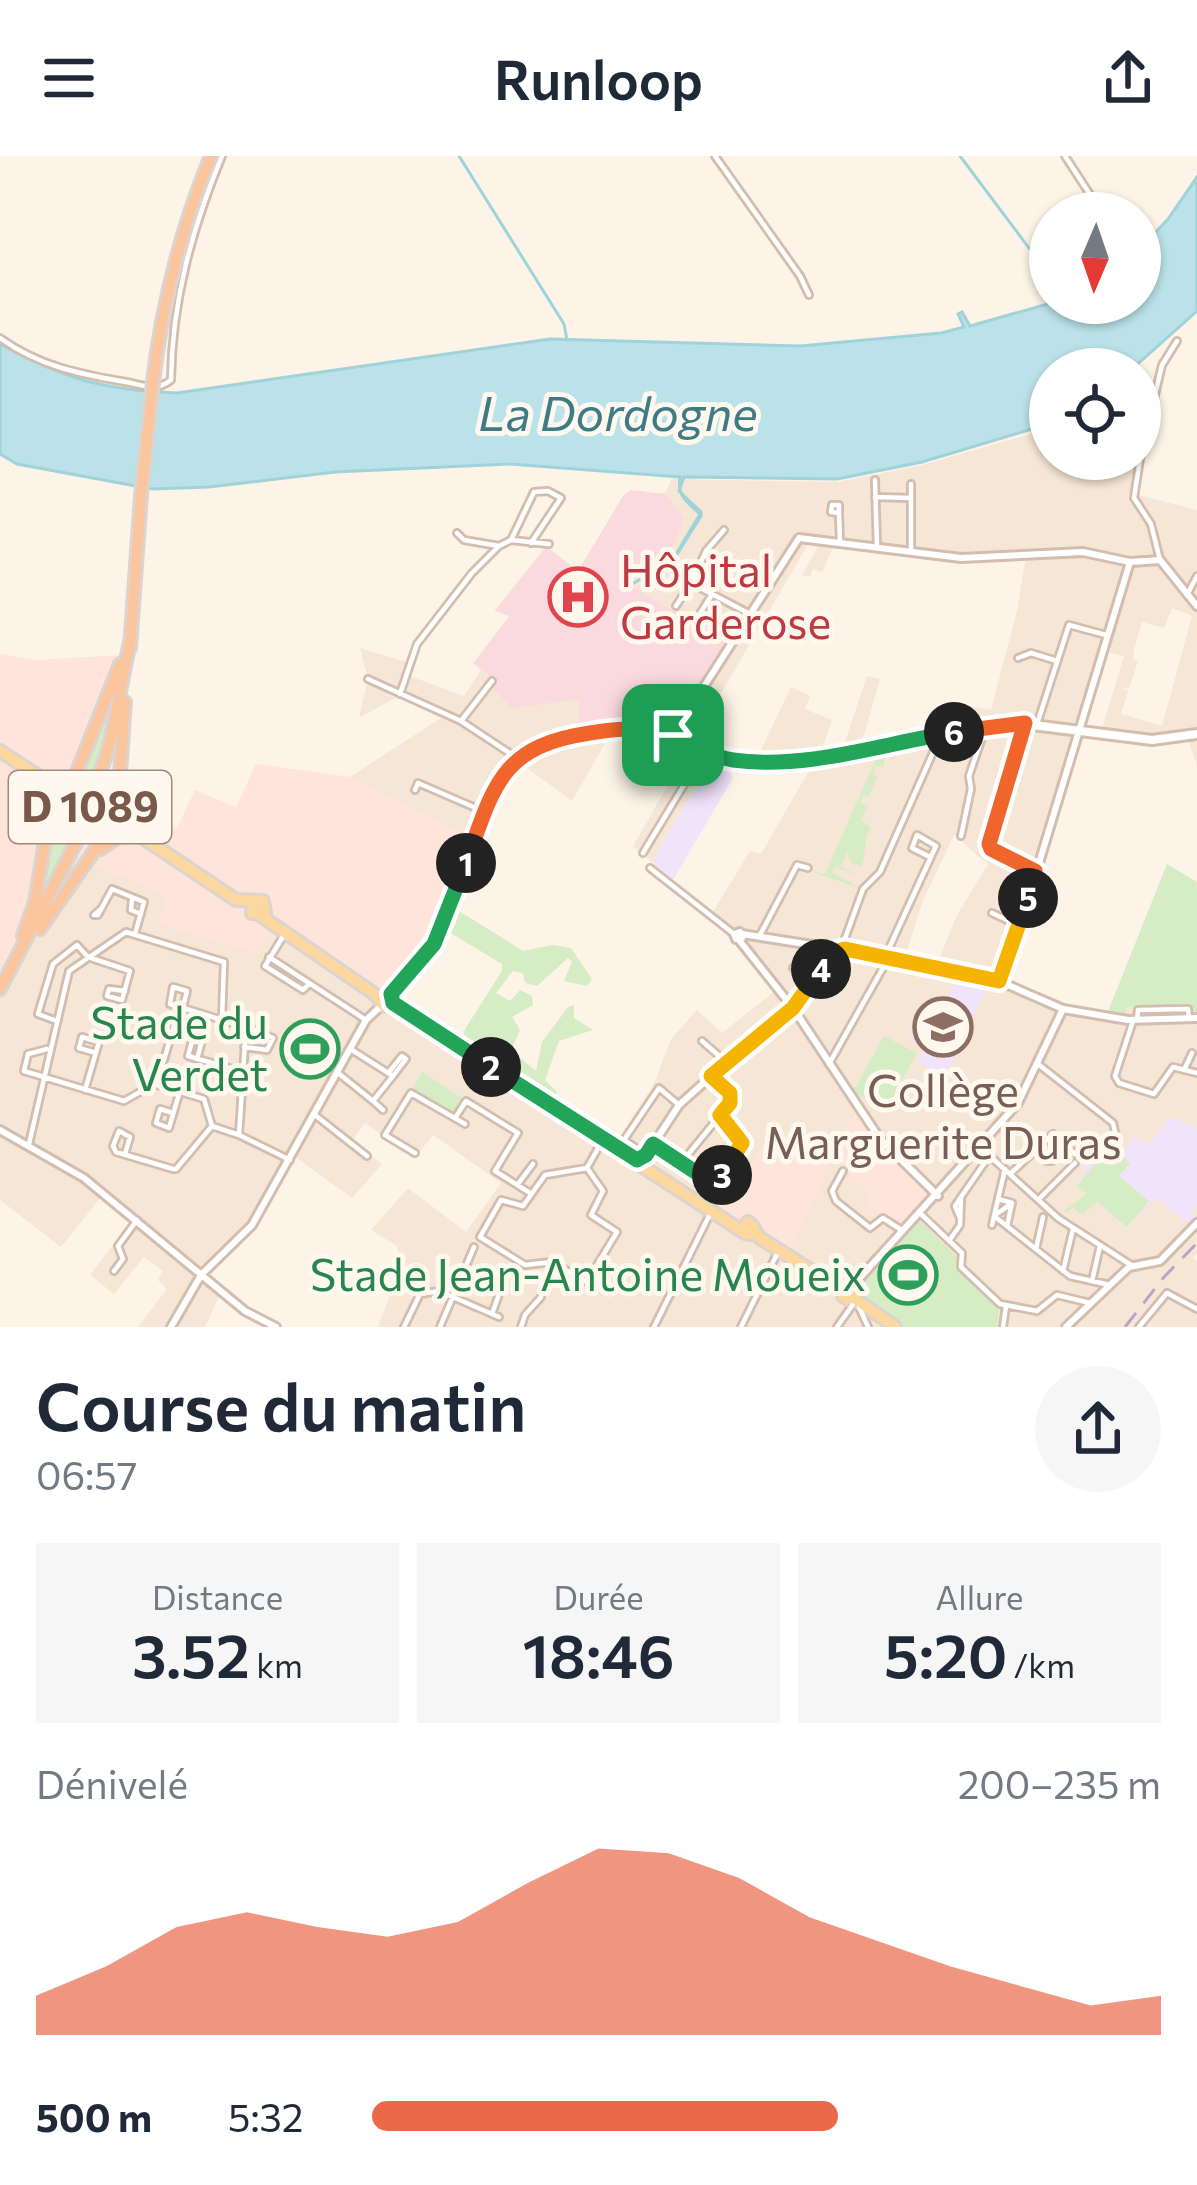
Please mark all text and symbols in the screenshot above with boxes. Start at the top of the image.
icon: menu [36,45,102,111]
text: Runloop [494,45,703,111]
icon: share [1095,45,1161,111]
north arrow [1029,192,1161,324]
map controls [1029,192,1161,480]
button: locate [1029,348,1161,480]
water label: La Dordogne [478,382,758,441]
place label: Hôpital Garderose [620,541,831,648]
hospital icon: Hôpital Garderose [547,566,609,628]
pin [622,684,724,786]
icon: arrive [640,702,706,768]
pin: 6 [924,702,984,762]
text: 6 [944,711,964,752]
road number: D 1089 [9,771,171,843]
pin: 1 [436,833,496,893]
text: 1 [459,842,473,883]
pin: 5 [998,868,1058,928]
text: 5 [1018,877,1038,918]
pin: 4 [791,939,851,999]
text: 4 [811,948,831,989]
place label: Stade du Verdet [91,993,268,1100]
school or university icon: Collège Marguerite Duras [912,996,974,1058]
sports icon: Stade du Verdet [279,1018,341,1080]
pin: 2 [461,1037,521,1097]
text: 2 [482,1046,500,1087]
place label: Collège Marguerite Duras [764,1061,1122,1168]
pin: 3 [692,1145,752,1205]
text: 3 [712,1154,732,1195]
sports icon: Stade Jean-Antoine Moueix [877,1244,939,1306]
place label: Stade Jean-Antoine Moueix [310,1245,866,1300]
text: Course du matin [36,1364,526,1445]
button: share [1035,1366,1161,1492]
text: 06:57 [36,1450,137,1498]
text: Distance [152,1576,283,1617]
text: Durée [553,1576,644,1617]
text: Allure [936,1576,1024,1617]
text: 3.52 [132,1617,250,1690]
text: 18:46 [522,1617,675,1690]
text: 5:20 [884,1617,1007,1690]
text: km [250,1644,303,1685]
text: /km [1007,1644,1075,1685]
text: Dénivelé [36,1759,188,1807]
text: 200–235 m [958,1759,1161,1807]
text: 500 m [36,2092,152,2140]
text: 5:32 [228,2092,303,2140]

